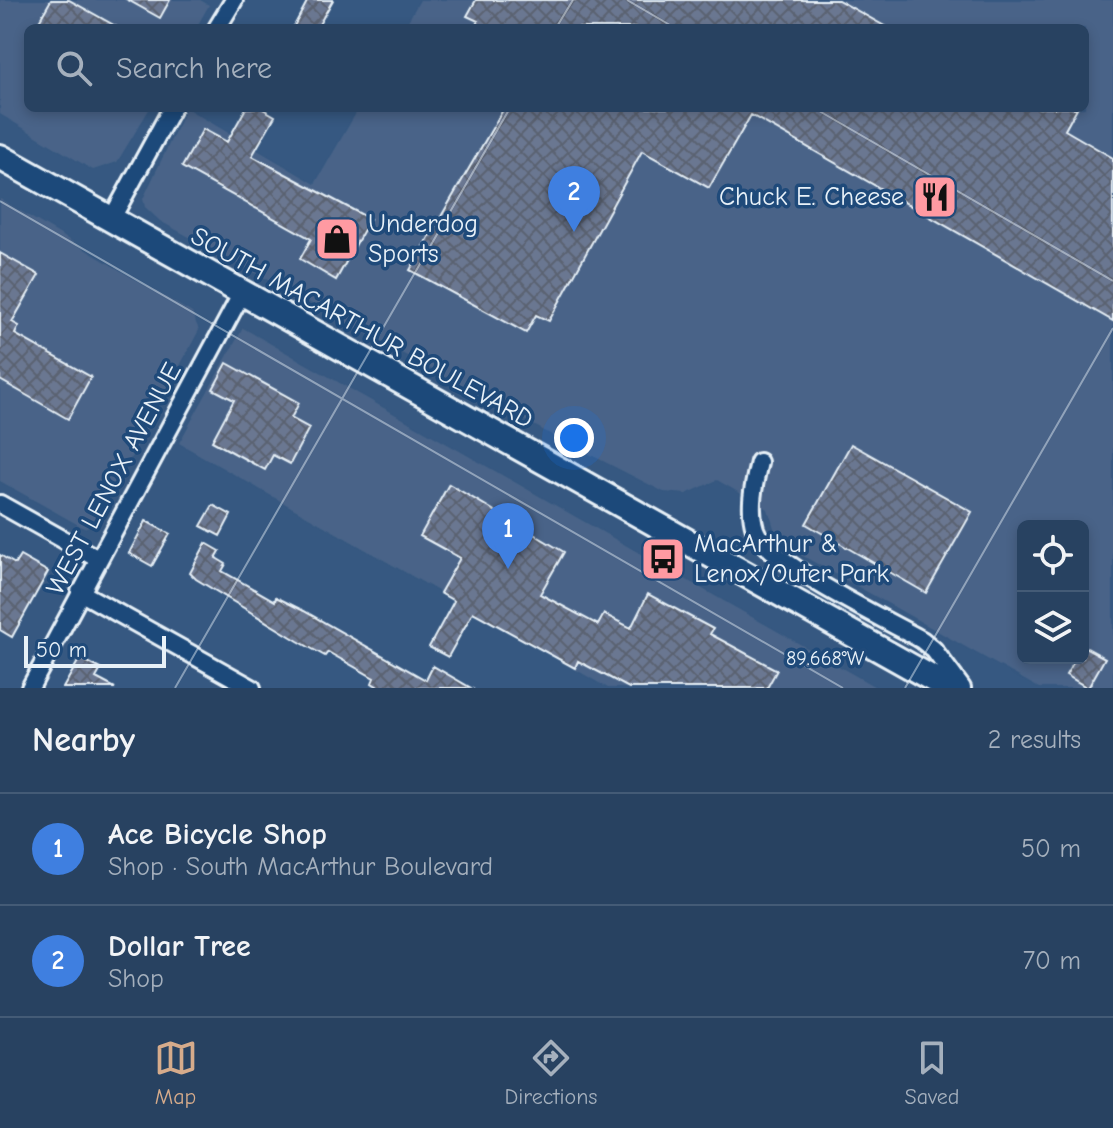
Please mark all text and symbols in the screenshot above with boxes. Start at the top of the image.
search box [24,24,1089,112]
icon: search [52,46,96,90]
text: Search here [116,51,272,86]
pin: 2 [548,166,600,232]
restaurant icon: Chuck E. Cheese [911,173,959,221]
place label: Chuck E. Cheese [719,182,904,212]
place label: Underdog Sports [368,209,478,269]
shop icon: Underdog Sports [313,215,361,263]
street label: SOUTH MACARTHUR BOULEVARD [186,221,538,435]
street label: WEST LENOX AVENUE [40,358,188,600]
your location [554,418,594,458]
pin: 1 [482,503,534,569]
map controls [1017,520,1089,664]
button: locate [1017,520,1089,592]
place label: MacArthur & Lenox/Outer Park [694,529,890,589]
bus stop icon: MacArthur & Lenox/Outer Park [639,535,687,583]
button: layers [1017,592,1089,664]
scale bar [24,632,166,668]
text: 50 m [36,637,87,663]
text: 89.668°W [786,647,865,670]
text: Nearby [32,720,135,760]
text: 2 results [988,725,1081,755]
text: Ace Bicycle Shop [108,817,327,852]
text: 1 [53,834,63,864]
text: 50 m [1021,834,1081,864]
text: Shop · South MacArthur Boulevard [108,852,493,882]
text: Dollar Tree [108,929,251,964]
text: 2 [52,946,64,976]
text: 70 m [1023,946,1081,976]
text: Shop [108,964,164,994]
tab: Map [154,1036,198,1110]
tab: Directions [505,1036,598,1110]
tab: Saved [905,1036,959,1110]

